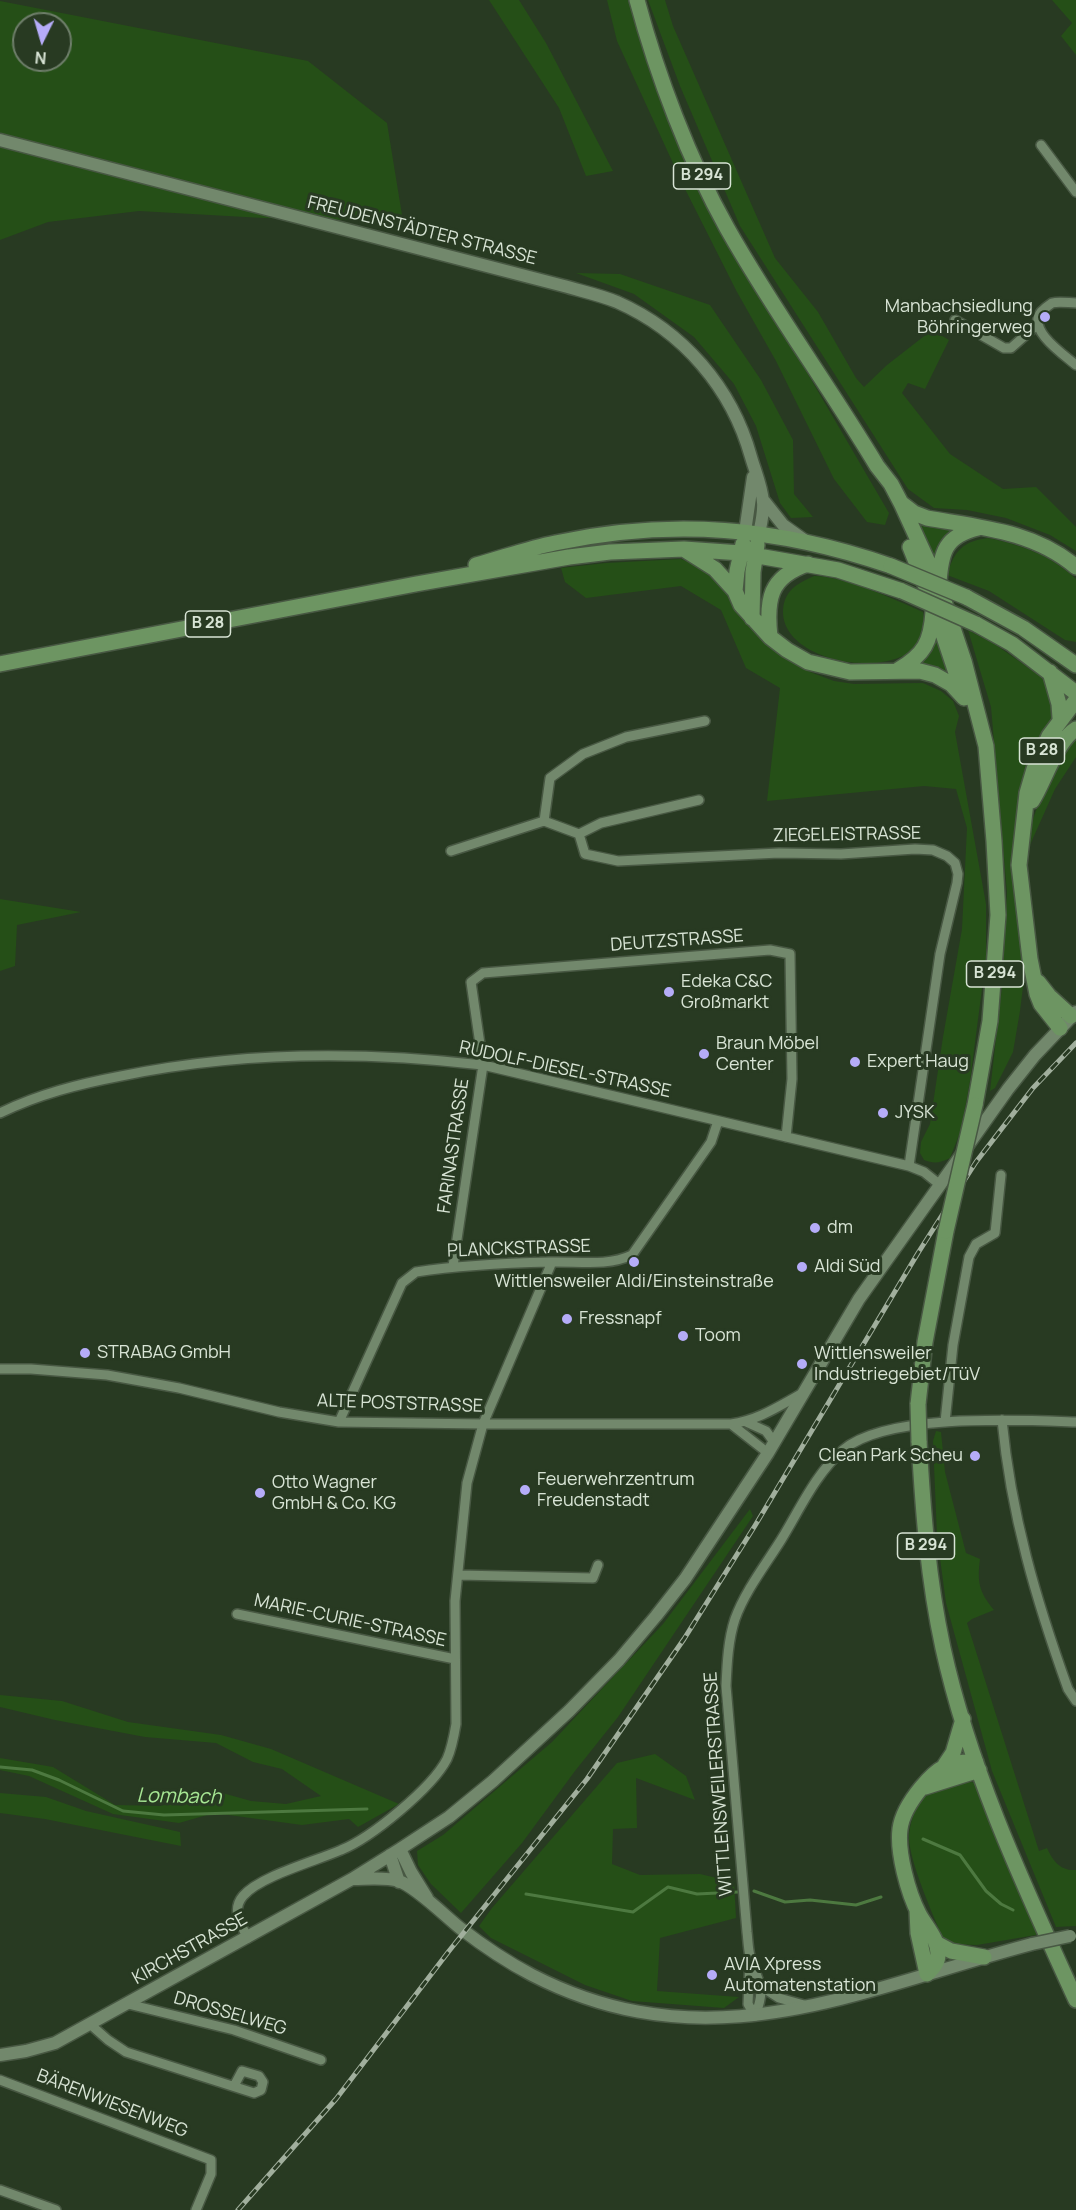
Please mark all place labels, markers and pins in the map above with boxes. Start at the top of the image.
place label: Manbachsiedlung Böhringerweg [885,296,1033,338]
marker: Manbachsiedlung Böhringerweg [1038,310,1052,324]
place label: Edeka C&C Großmarkt [681,971,772,1014]
marker: Edeka C&C Großmarkt [662,985,676,999]
place label: Braun Möbel Center [716,1033,819,1076]
marker: Braun Möbel Center [697,1047,711,1061]
place label: Expert Haug [867,1051,969,1073]
marker: Expert Haug [848,1055,862,1069]
place label: JYSK [895,1102,935,1124]
marker: JYSK [876,1106,890,1120]
place label: dm [827,1217,853,1239]
marker: dm [808,1221,822,1235]
marker: Wittlensweiler Aldi/Einsteinstraße [627,1255,641,1269]
place label: Aldi Süd [814,1256,881,1278]
marker: Aldi Süd [795,1260,809,1274]
place label: Wittlensweiler Aldi/Einsteinstraße [494,1271,774,1293]
place label: Fressnapf [579,1308,662,1330]
marker: Fressnapf [560,1312,574,1326]
place label: Toom [695,1325,741,1347]
marker: Toom [676,1329,690,1343]
place label: STRABAG GmbH [97,1342,231,1364]
place label: Wittlensweiler Industriegebiet/TüV [814,1343,980,1386]
marker: STRABAG GmbH [78,1346,92,1360]
marker: Wittlensweiler Industriegebiet/TüV [795,1357,809,1371]
place label: Clean Park Scheu [819,1445,963,1467]
marker: Clean Park Scheu [968,1449,982,1463]
place label: Feuerwehrzentrum Freudenstadt [537,1469,695,1512]
place label: Otto Wagner GmbH & Co. KG [272,1472,396,1514]
marker: Feuerwehrzentrum Freudenstadt [518,1483,532,1497]
marker: Otto Wagner GmbH & Co. KG [253,1486,267,1500]
place label: AVIA Xpress Automatenstation [724,1954,876,1996]
marker: AVIA Xpress Automatenstation [705,1968,719,1982]

